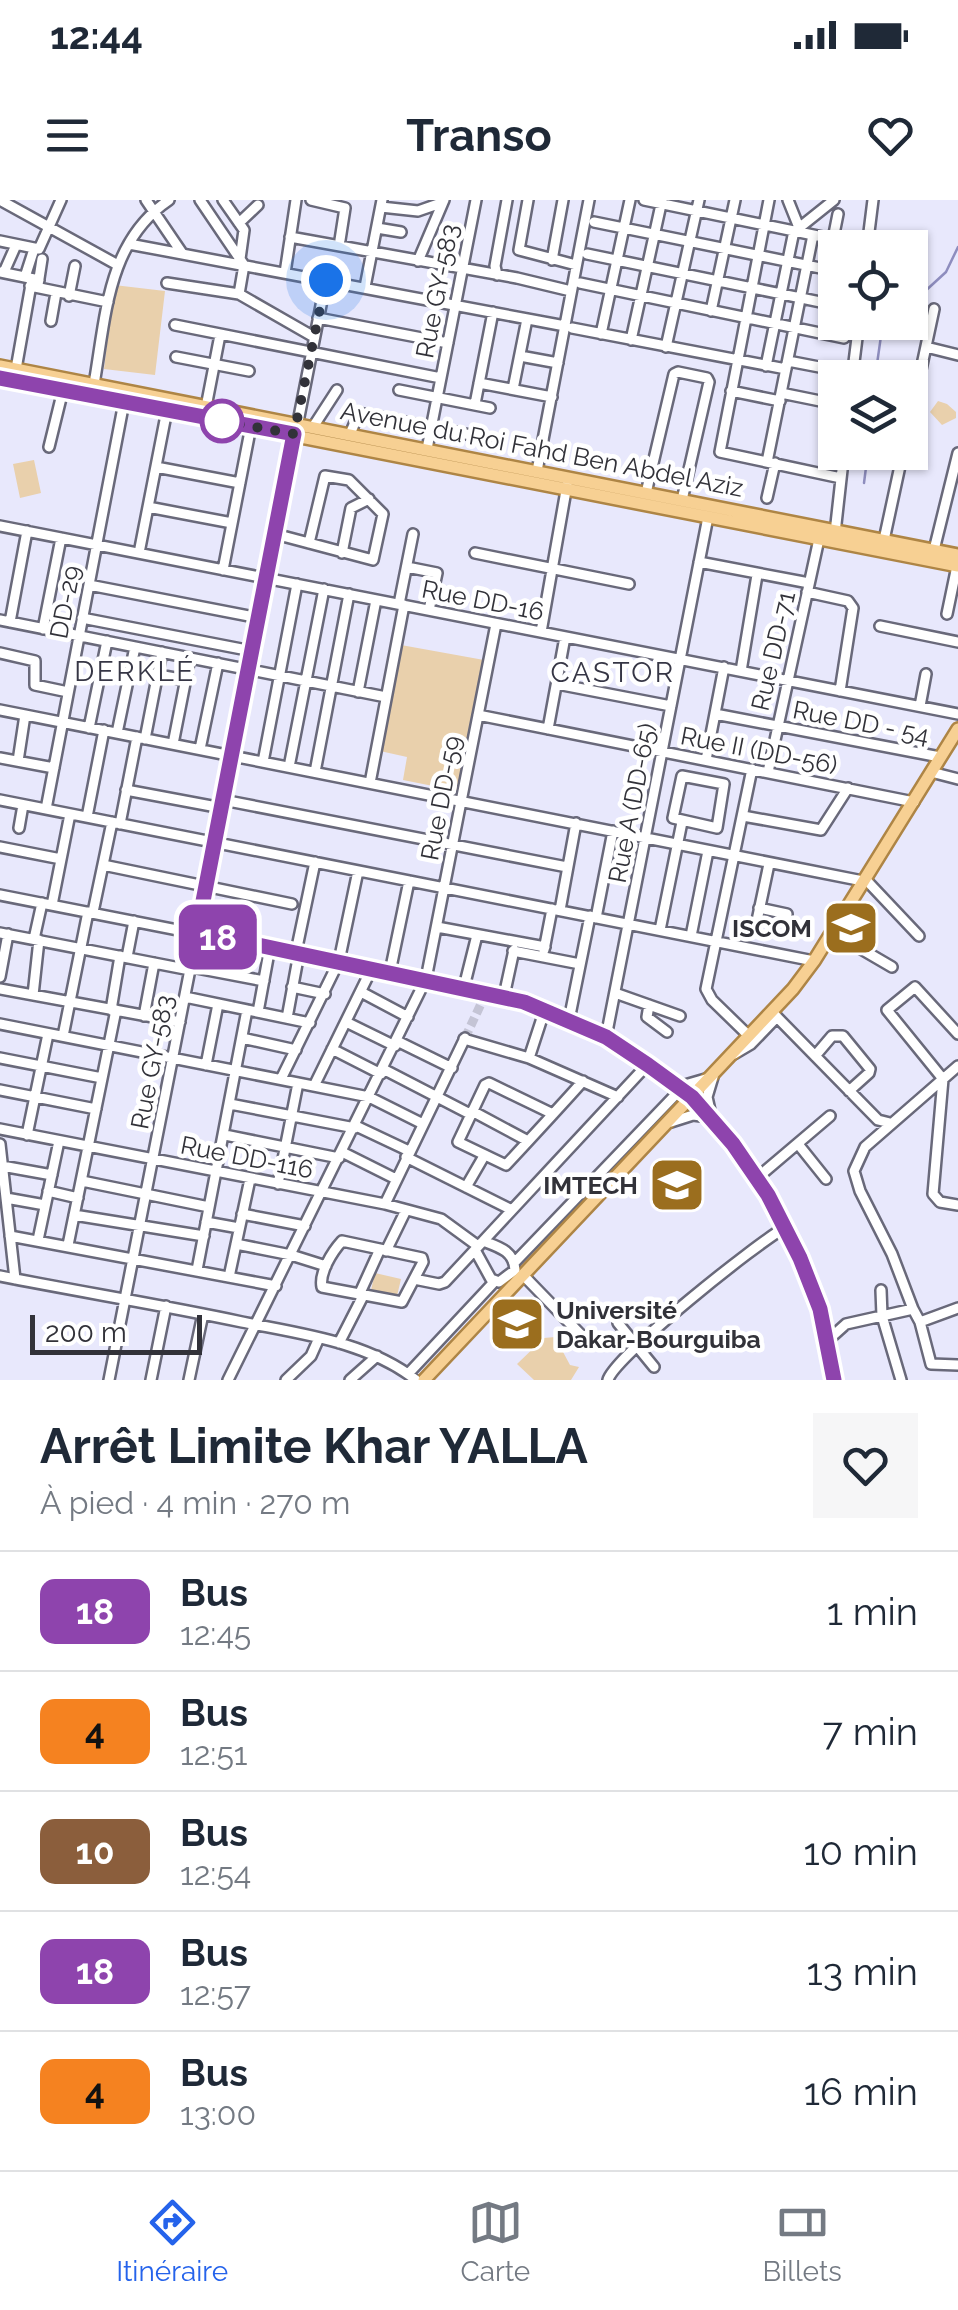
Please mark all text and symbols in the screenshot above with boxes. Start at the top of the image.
text: 12:44 [50,13,143,58]
icon: menu [40,108,95,163]
icon: heart [863,108,918,163]
text: Transo [406,109,552,162]
street label: Rue GY-583 [409,221,465,361]
map controls [818,230,928,470]
button: locate [818,230,928,340]
your location [301,255,351,305]
button: layers [818,360,928,470]
street label: Avenue du Roi Fahd Ben Abdel Aziz [338,395,746,503]
unlabelled marker [201,400,243,442]
street label: DD-29 [43,563,87,641]
street label: Rue DD-16 [419,573,547,627]
street label: Rue DD-71 [745,588,801,714]
district label: DERKLÉ [74,655,196,688]
district label: CASTOR [550,656,676,689]
street label: Rue DD - 54 [790,694,932,750]
street label: Rue II (DD-56) [678,720,840,780]
street label: Rue A (DD-65) [602,721,662,885]
street label: Rue DD-59 [414,733,468,863]
school or university icon: ISCOM [821,898,881,958]
line badge: 18 [173,904,263,970]
place label: ISCOM [732,913,812,943]
text: 18 [199,917,237,958]
street label: Rue GY-583 [124,992,180,1132]
street label: Rue DD-116 [178,1129,316,1185]
school or university icon: IMTECH [647,1155,707,1215]
place label: IMTECH [543,1170,638,1200]
school or university icon: Université Dakar-Bourguiba [487,1294,547,1354]
place label: Université Dakar-Bourguiba [556,1295,761,1354]
scale bar [30,1310,202,1354]
text: 200 m [45,1316,127,1349]
button: heart [813,1413,918,1518]
text: Arrêt Limite Khar YALLA [40,1418,588,1474]
text: À pied · 4 min · 270 m [40,1484,350,1521]
text: Bus [180,1570,248,1615]
text: 1 min [827,1589,918,1634]
text: 18 [76,1591,114,1632]
text: 12:45 [180,1615,251,1652]
text: Bus [180,1690,248,1735]
text: 7 min [823,1709,918,1754]
text: 4 [85,1711,105,1752]
text: 12:51 [180,1735,248,1772]
text: Bus [180,1810,248,1855]
text: 10 min [803,1829,918,1874]
text: 10 [76,1831,114,1872]
text: 12:54 [180,1855,251,1892]
text: Bus [180,1930,248,1975]
text: 13 min [806,1949,918,1994]
text: 18 [76,1951,114,1992]
text: 12:57 [180,1975,251,2012]
text: Bus [180,2050,248,2095]
text: 16 min [804,2069,918,2114]
text: 4 [85,2071,105,2112]
text: 13:00 [180,2095,256,2132]
tab: Itinéraire [116,2195,228,2288]
tab: Carte [460,2195,530,2288]
tab: Billets [763,2195,842,2288]

